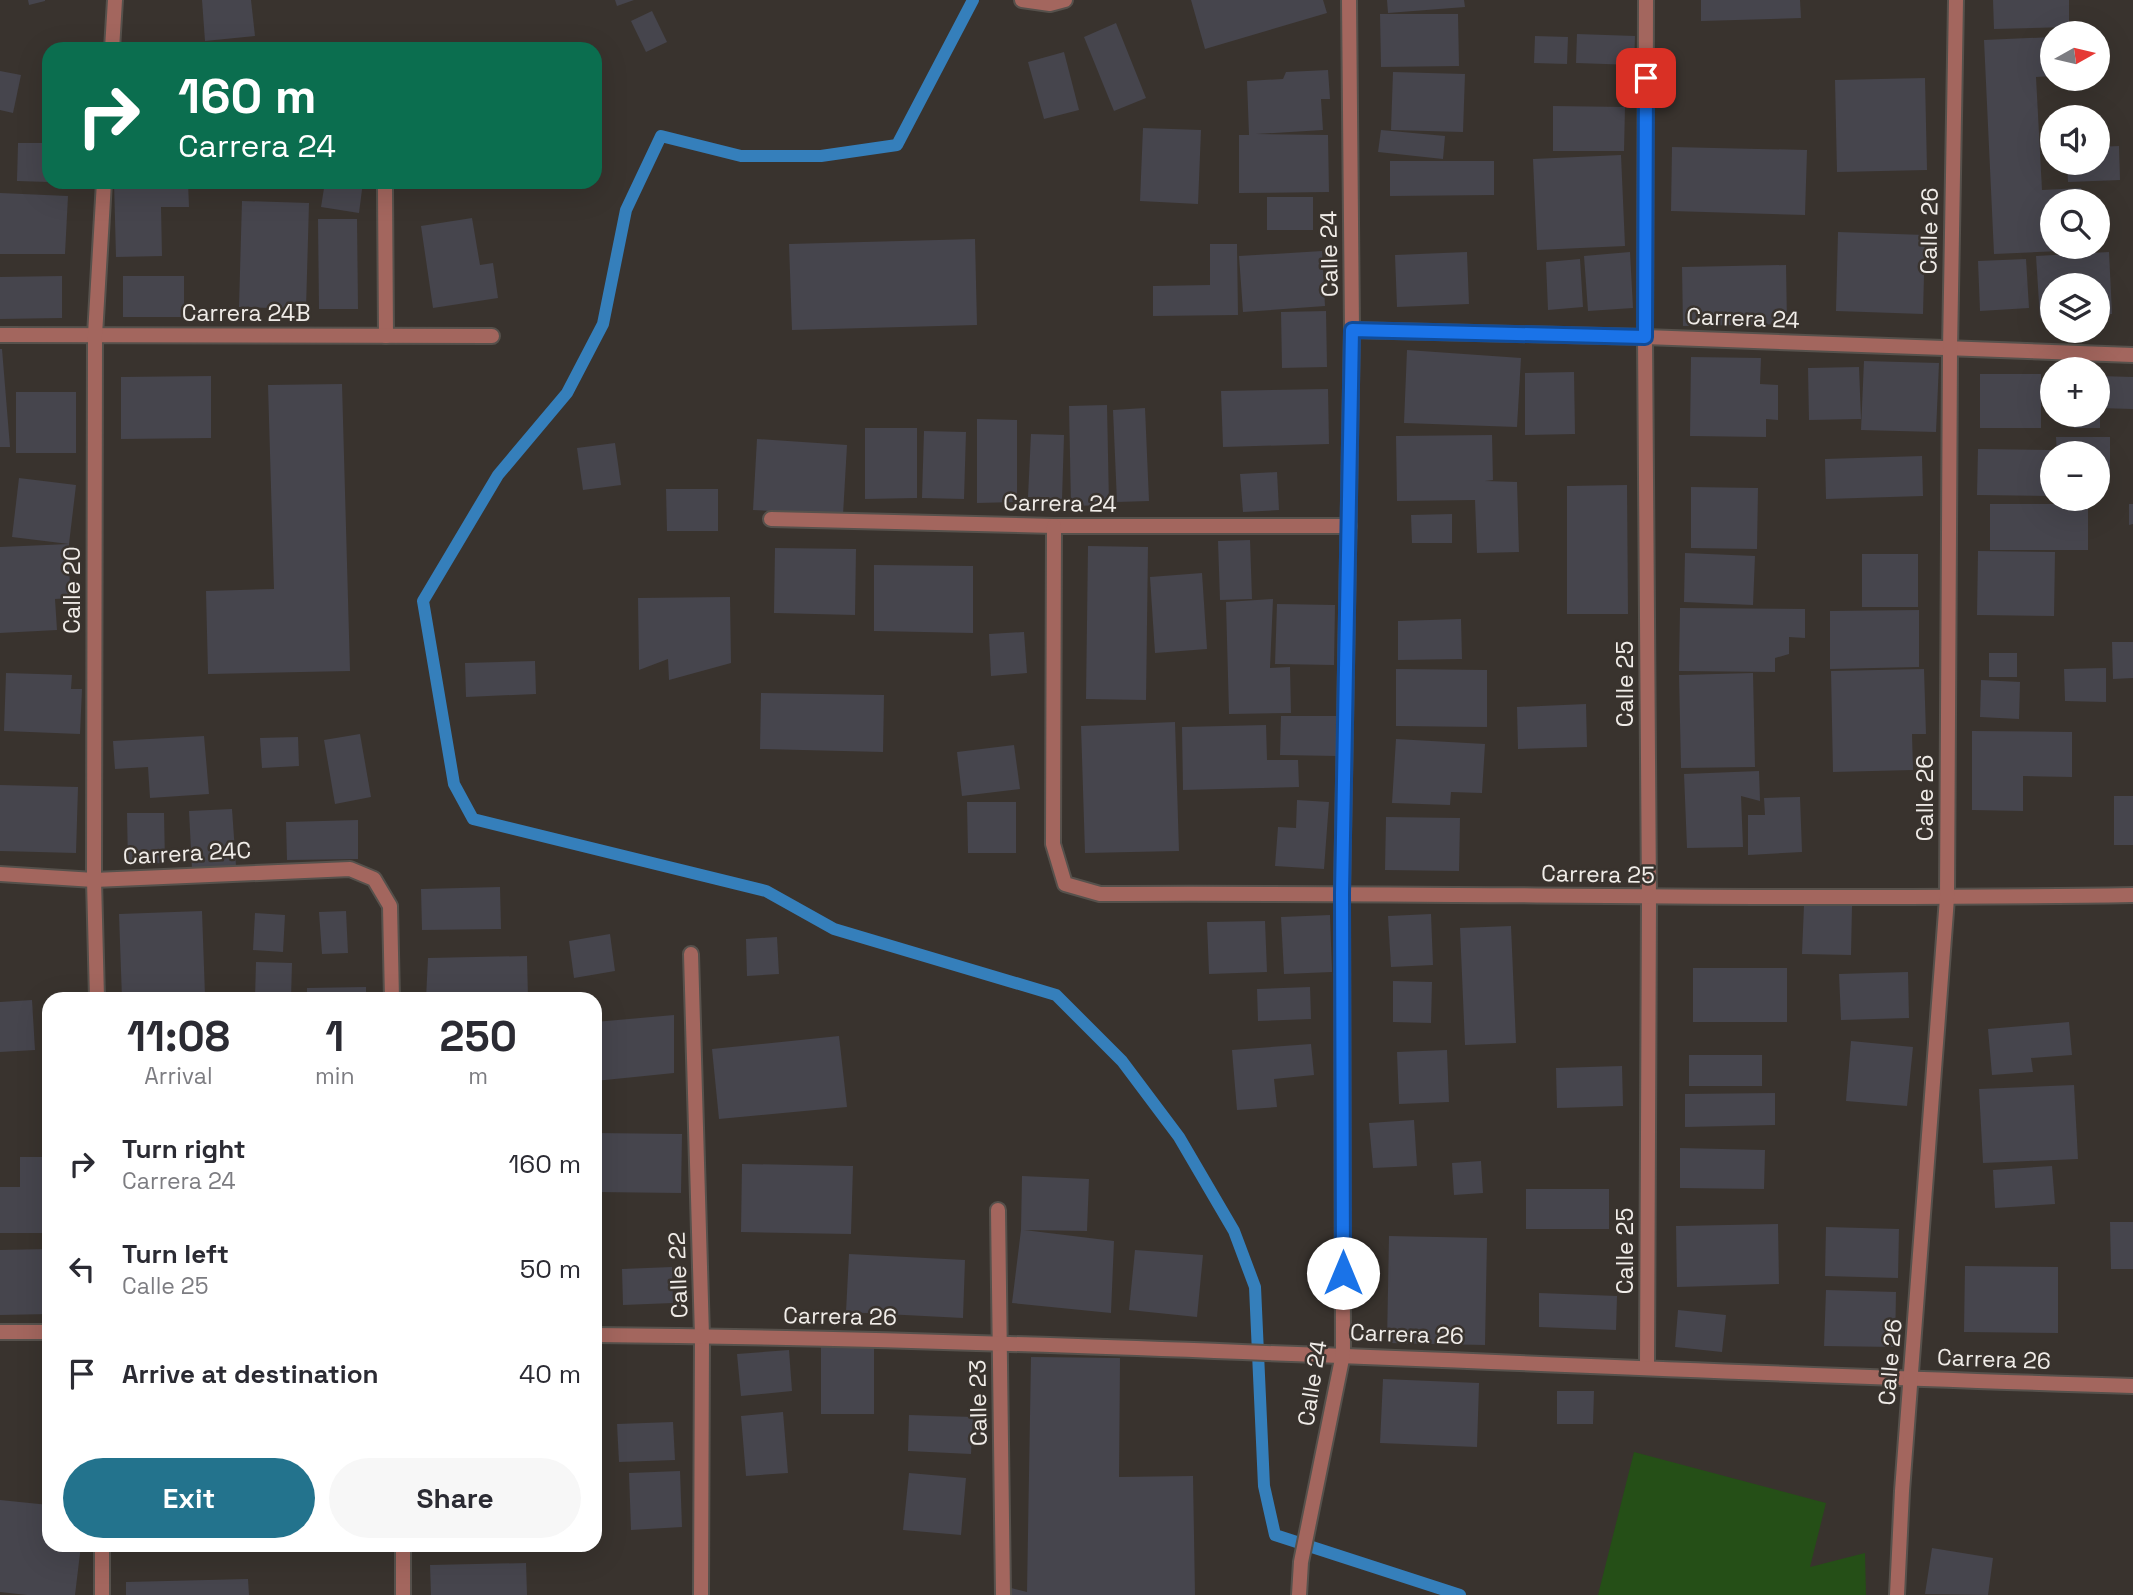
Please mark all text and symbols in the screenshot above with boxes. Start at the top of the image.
north arrow [2040,21,2110,91]
map controls [2040,21,2110,511]
pin [1616,48,1676,108]
icon: arrive [1627,59,1665,97]
text: 160 m [178,65,316,127]
icon: right [63,70,154,161]
button: sound [2040,105,2110,175]
text: Carrera 24 [178,126,336,166]
street label: Calle 26 [1913,187,1945,275]
button: search [2040,189,2110,259]
street label: Calle 24 [1313,211,1345,297]
button: layers [2040,273,2110,343]
street label: Carrera 24B [182,298,310,328]
street label: Carrera 24 [1686,301,1800,335]
button: + [2040,357,2110,427]
button: − [2040,441,2110,511]
street label: Carrera 24 [1003,487,1117,519]
street label: Calle 20 [57,546,87,634]
street label: Calle 25 [1610,641,1640,727]
street label: Calle 26 [1910,755,1940,841]
street label: Carrera 24C [122,835,252,871]
street label: Carrera 25 [1541,858,1655,890]
text: 11:08 [127,1010,230,1063]
text: 1 [325,1010,344,1063]
text: 250 [440,1010,517,1063]
text: Arrival [144,1061,213,1091]
text: min [315,1061,355,1091]
text: m [468,1061,488,1091]
text: Turn right [122,1132,246,1166]
icon: right [63,1145,101,1183]
text: 160 m [509,1147,581,1181]
text: Carrera 24 [122,1166,236,1196]
street label: Calle 25 [1610,1208,1640,1294]
street label: Calle 22 [661,1231,695,1319]
position arrow [1306,1236,1380,1310]
text: Turn left [122,1237,229,1271]
icon: left [63,1250,101,1288]
text: 50 m [520,1252,581,1286]
text: Calle 25 [122,1271,208,1301]
street label: Carrera 26 [783,1300,897,1332]
street label: Carrera 26 [1350,1317,1464,1351]
street label: Calle 26 [1871,1317,1909,1407]
street label: Calle 24 [1290,1338,1334,1428]
street label: Carrera 26 [1937,1342,2051,1376]
icon: arrive [63,1355,101,1393]
text: Arrive at destination [122,1357,379,1391]
text: 40 m [519,1357,581,1391]
street label: Calle 23 [962,1360,994,1446]
button: Exit [63,1458,315,1538]
button: Share [329,1458,581,1538]

